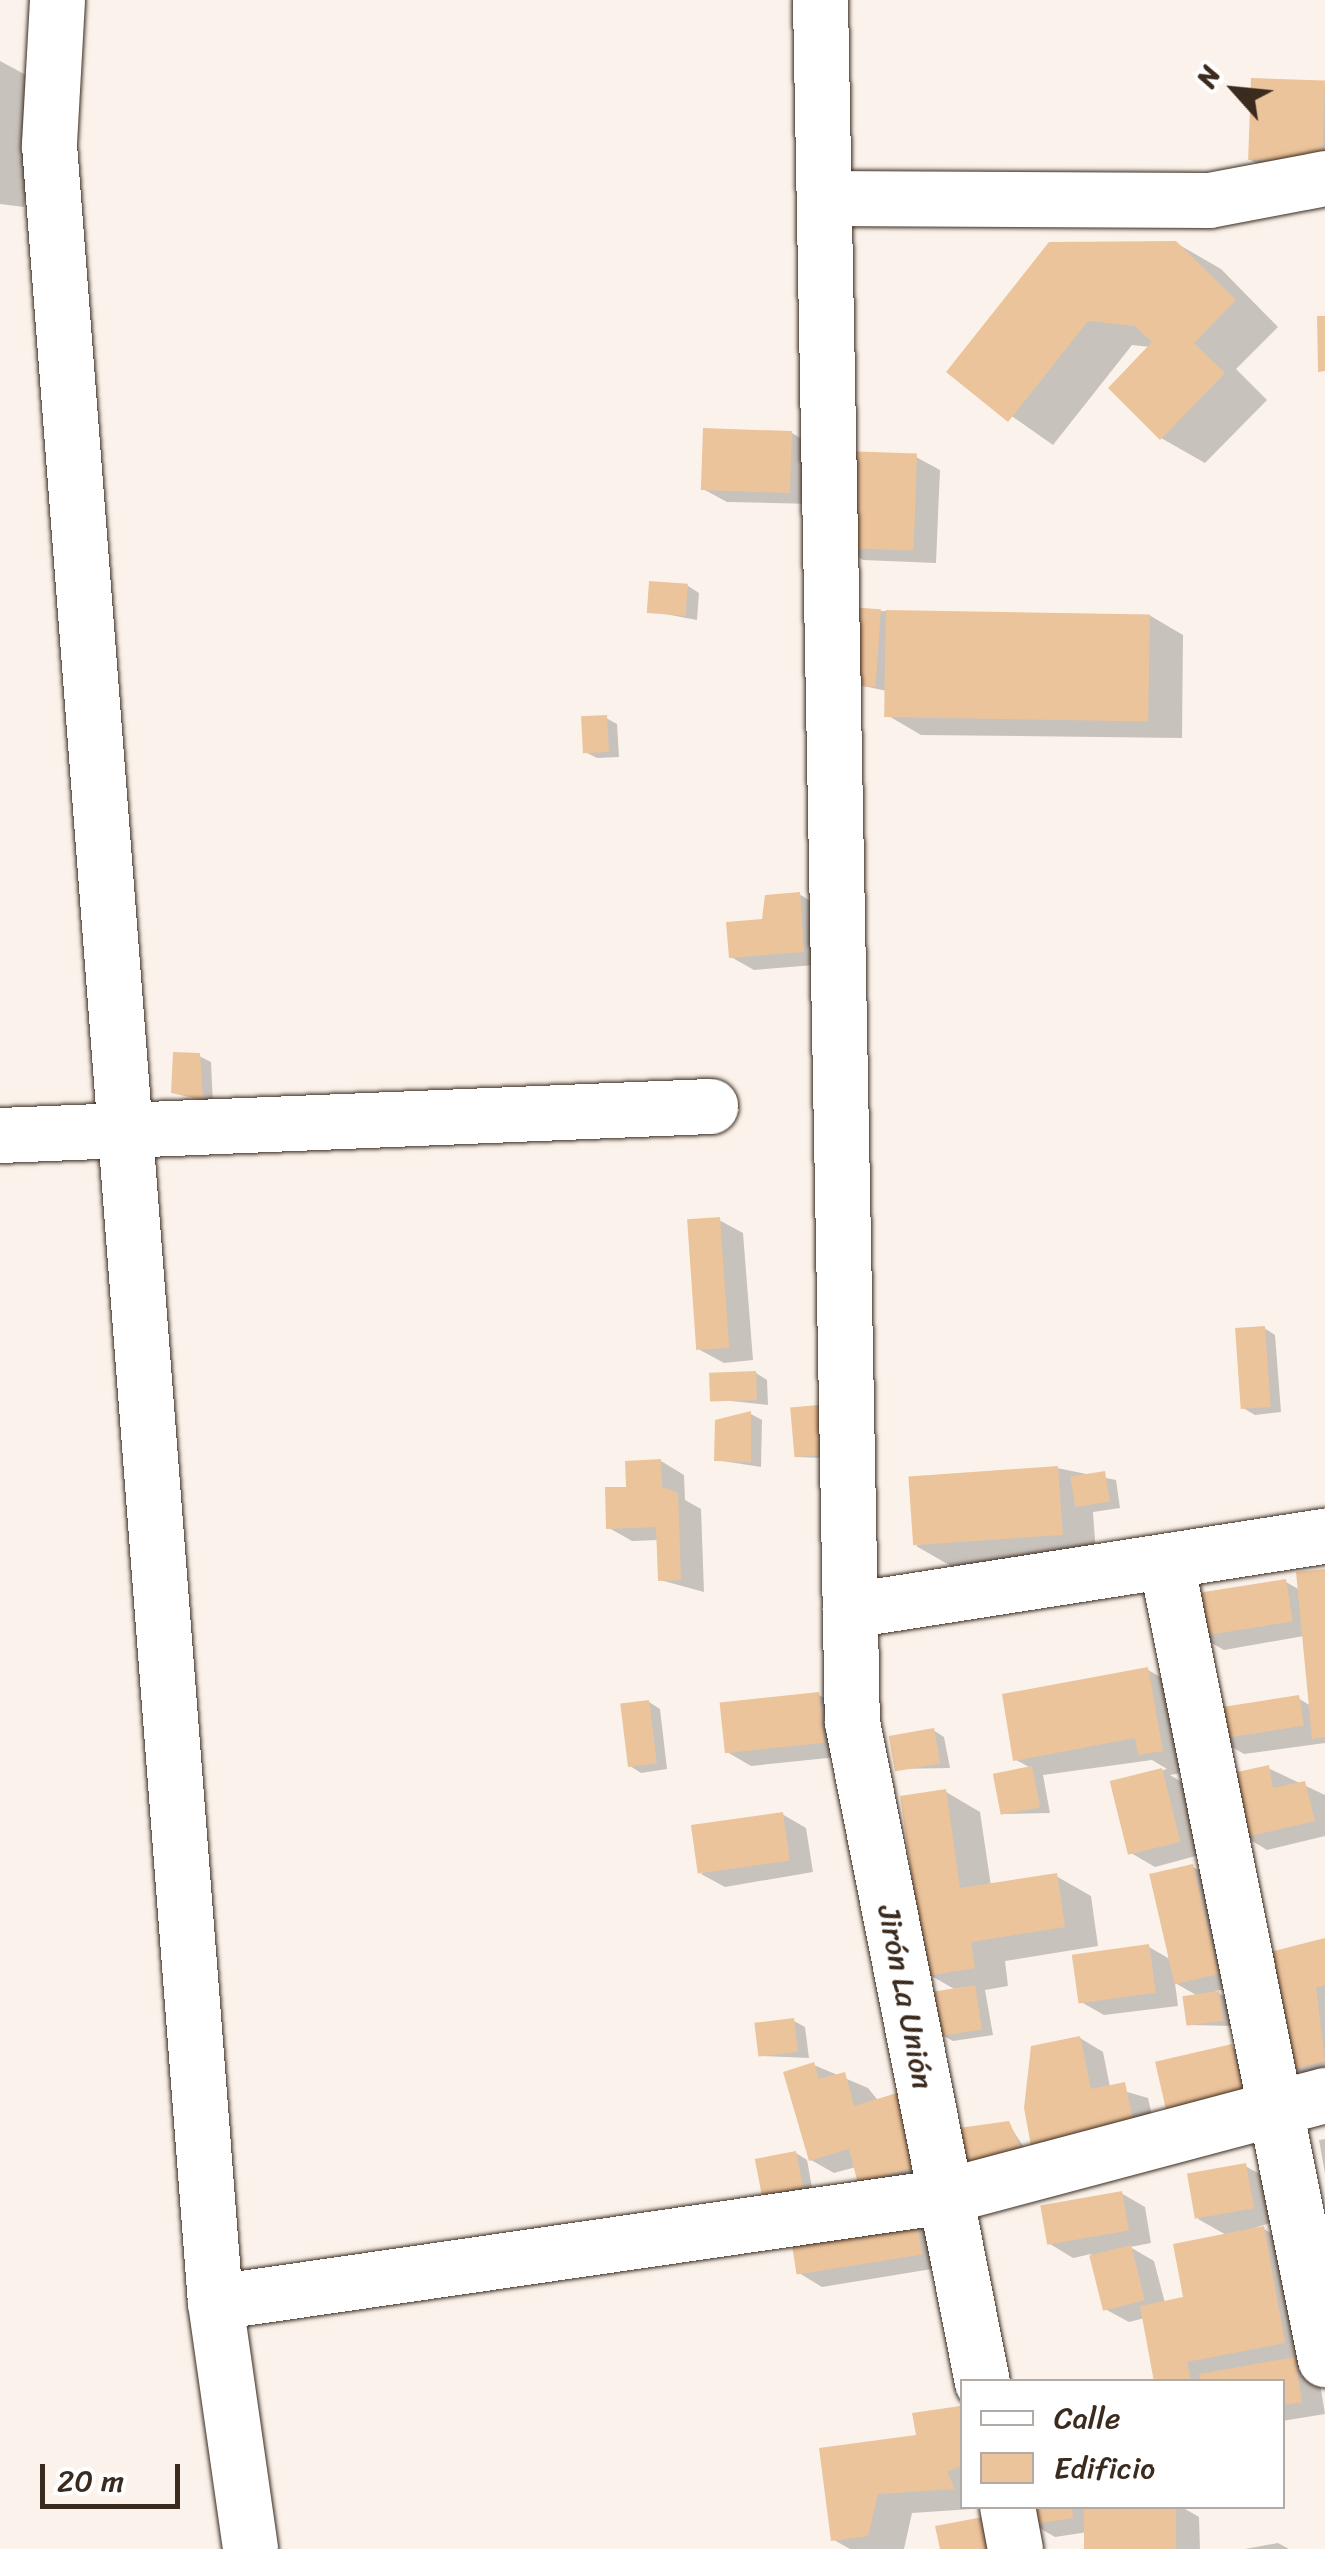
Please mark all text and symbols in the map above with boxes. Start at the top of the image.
north arrow [1185,40,1285,140]
text: N [1182,56,1234,96]
street label: Jirón La Unión [871,1902,941,2092]
legend [960,2379,1285,2509]
text: Calle [1054,2391,1120,2445]
text: Edificio [1054,2441,1155,2495]
scale bar [45,2444,185,2506]
text: 20 m [57,2454,124,2508]

